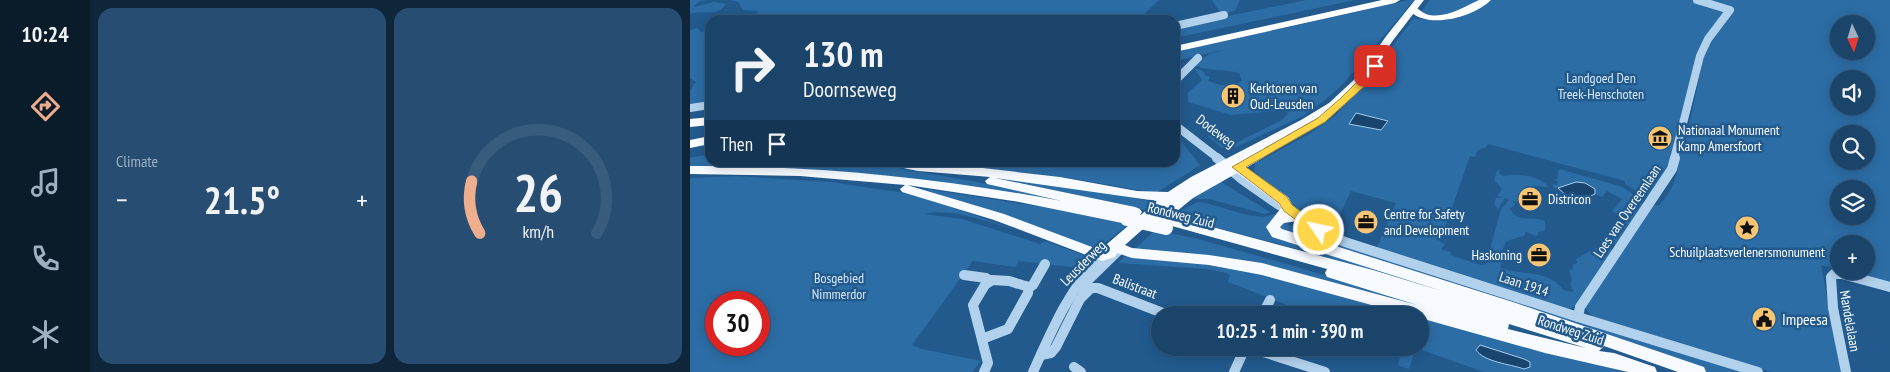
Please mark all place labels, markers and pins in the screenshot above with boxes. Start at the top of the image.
pin [1354,45,1396,87]
place label: Kerktoren van Oud-Leusden [1250,79,1317,113]
building icon: Kerktoren van Oud-Leusden [1220,83,1246,109]
place label: Nationaal Monument Kamp Amersfoort [1678,121,1780,155]
museum icon: Nationaal Monument Kamp Amersfoort [1647,125,1673,151]
office icon: Districon [1517,186,1543,212]
place label: Districon [1548,190,1591,208]
place label: Centre for Safety and Development [1384,205,1469,239]
office icon: Centre for Safety and Development [1353,209,1379,235]
place icon: Schuilplaatsverlenersmonument [1734,215,1760,241]
office icon: Haskoning [1526,242,1552,268]
place label: Schuilplaatsverlenersmonument [1669,243,1825,261]
place label: Haskoning [1471,246,1522,264]
public building icon: Impeesa [1751,306,1777,332]
place label: Impeesa [1782,309,1828,329]

